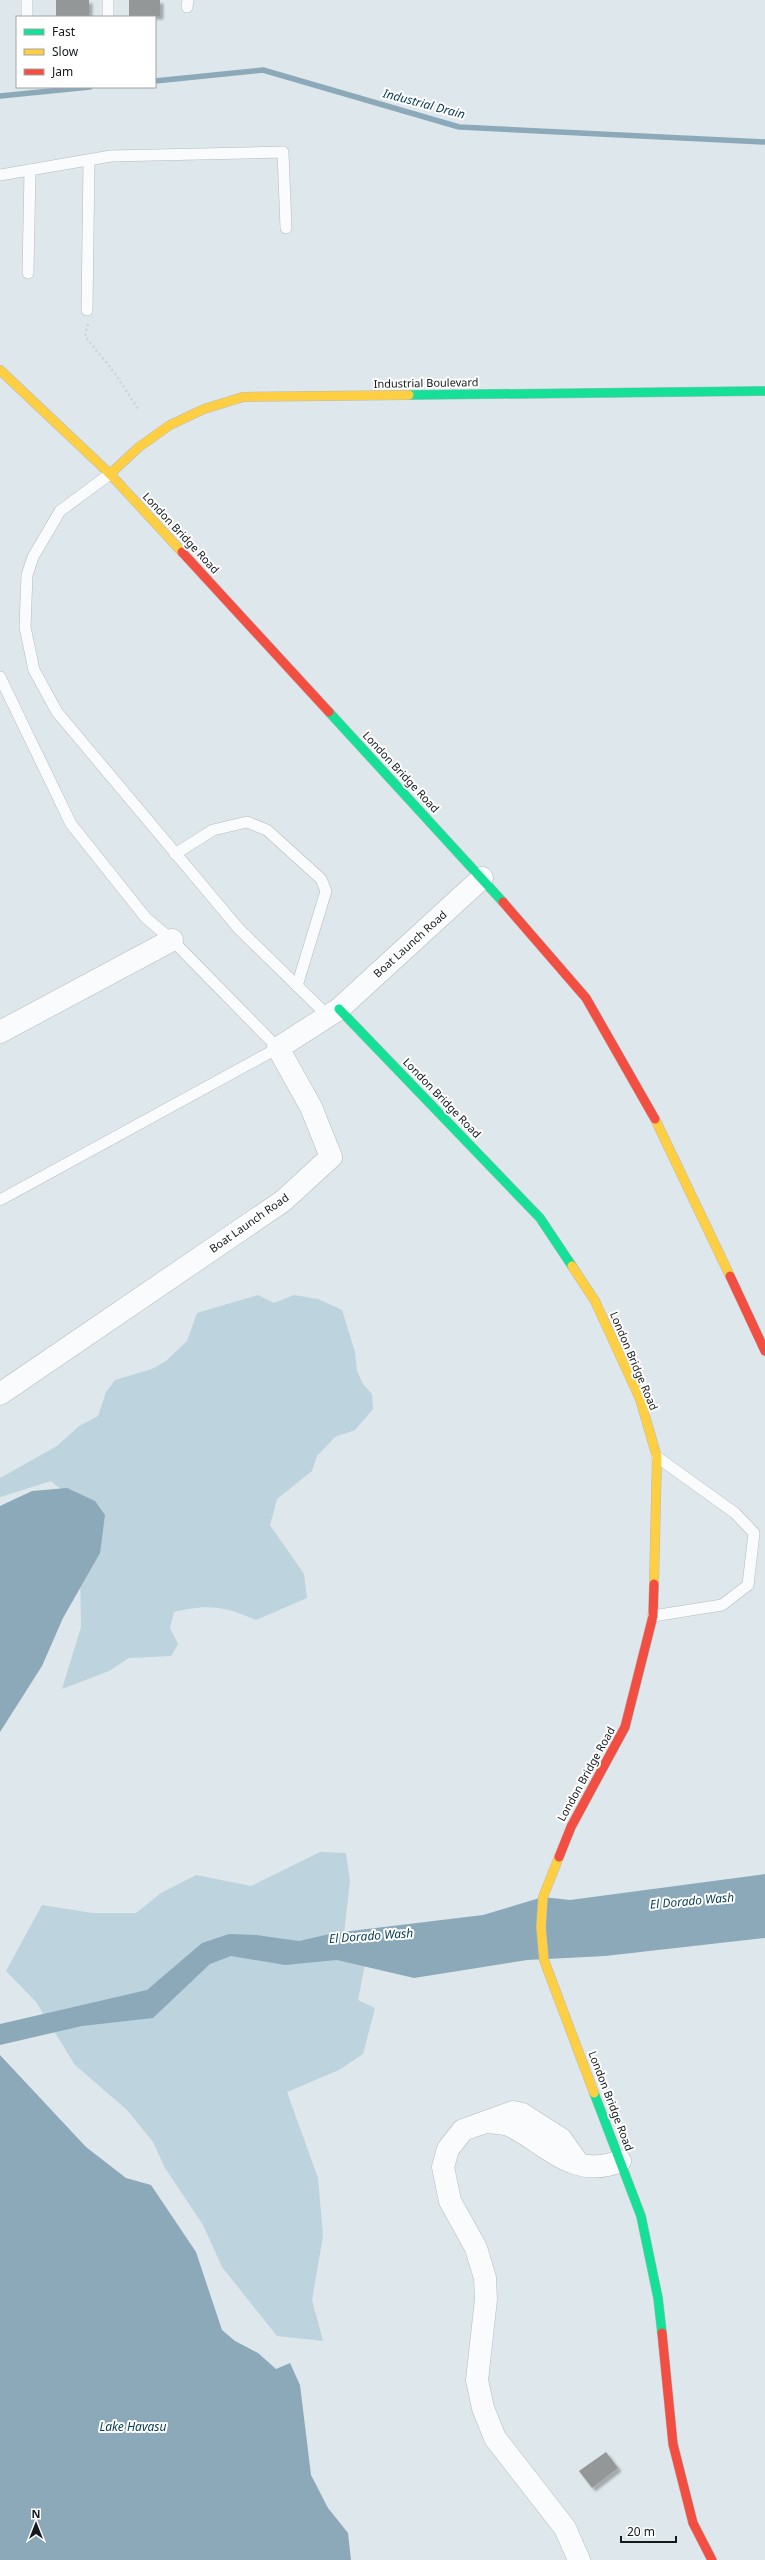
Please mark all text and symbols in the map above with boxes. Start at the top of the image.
legend [16,16,156,88]
text: Fast [52,23,76,40]
text: Slow [52,43,79,60]
text: Jam [51,63,73,80]
water label: Industrial Drain [380,84,467,123]
street label: Industrial Boulevard [373,374,479,391]
street label: London Bridge Road [140,489,223,576]
street label: London Bridge Road [360,728,443,815]
street label: Boat Launch Road [370,907,450,981]
street label: London Bridge Road [400,1054,485,1141]
street label: Boat Launch Road [206,1190,291,1256]
street label: London Bridge Road [607,1309,662,1412]
street label: London Bridge Road [553,1724,618,1824]
water label: El Dorado Wash [649,1888,735,1913]
water label: El Dorado Wash [328,1924,414,1947]
street label: London Bridge Road [585,2049,637,2153]
water label: Lake Havasu [100,2418,166,2435]
north arrow [16,2504,56,2544]
text: N [32,2506,40,2521]
scale bar [621,2518,676,2544]
text: 20 m [627,2523,655,2540]

